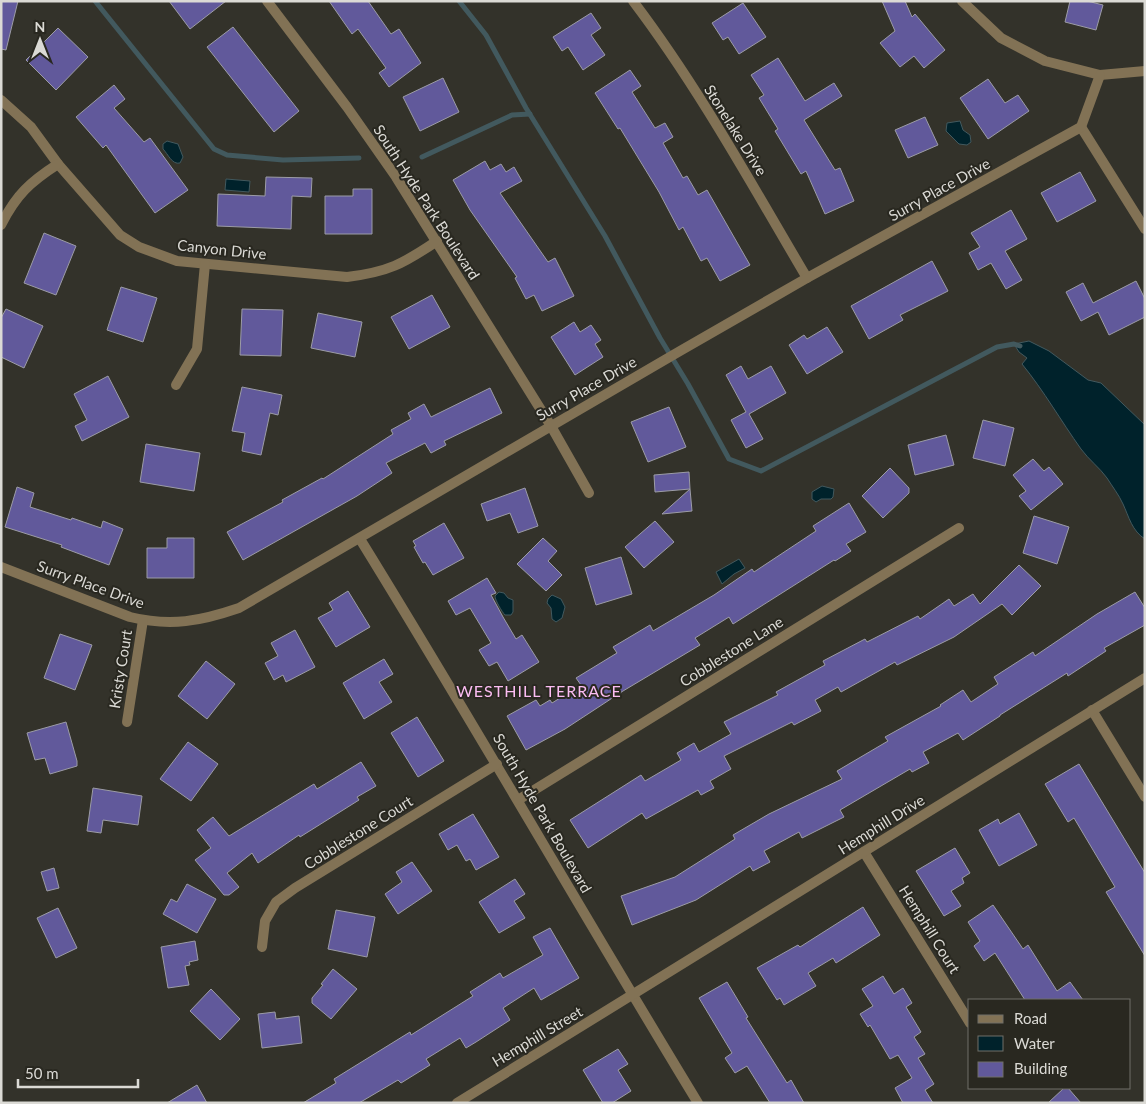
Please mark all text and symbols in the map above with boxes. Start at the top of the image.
north arrow [15,15,65,65]
text: N [35,18,45,35]
street label: Stonelake Drive [701,81,771,179]
street label: South Hyde Park Boulevard [370,121,484,283]
street label: Surry Place Drive [885,154,993,224]
street label: Canyon Drive [176,235,268,263]
street label: Surry Place Drive [533,352,639,424]
street label: Surry Place Drive [35,556,147,612]
street label: Cobblestone Lane [676,612,786,690]
street label: Kristy Court [105,628,135,710]
district label: WESTHILL TERRACE [456,681,622,700]
street label: South Hyde Park Boulevard [490,730,596,896]
street label: Hemphill Drive [834,790,928,858]
street label: Cobblestone Court [300,791,416,873]
street label: Hemphill Court [896,882,965,977]
legend [968,999,1131,1089]
street label: Hemphill Street [489,1002,586,1070]
text: Road [1014,1009,1047,1027]
text: Water [1014,1034,1055,1052]
scale bar [18,1056,138,1088]
text: Building [1014,1059,1067,1077]
text: 50 m [25,1064,59,1082]

